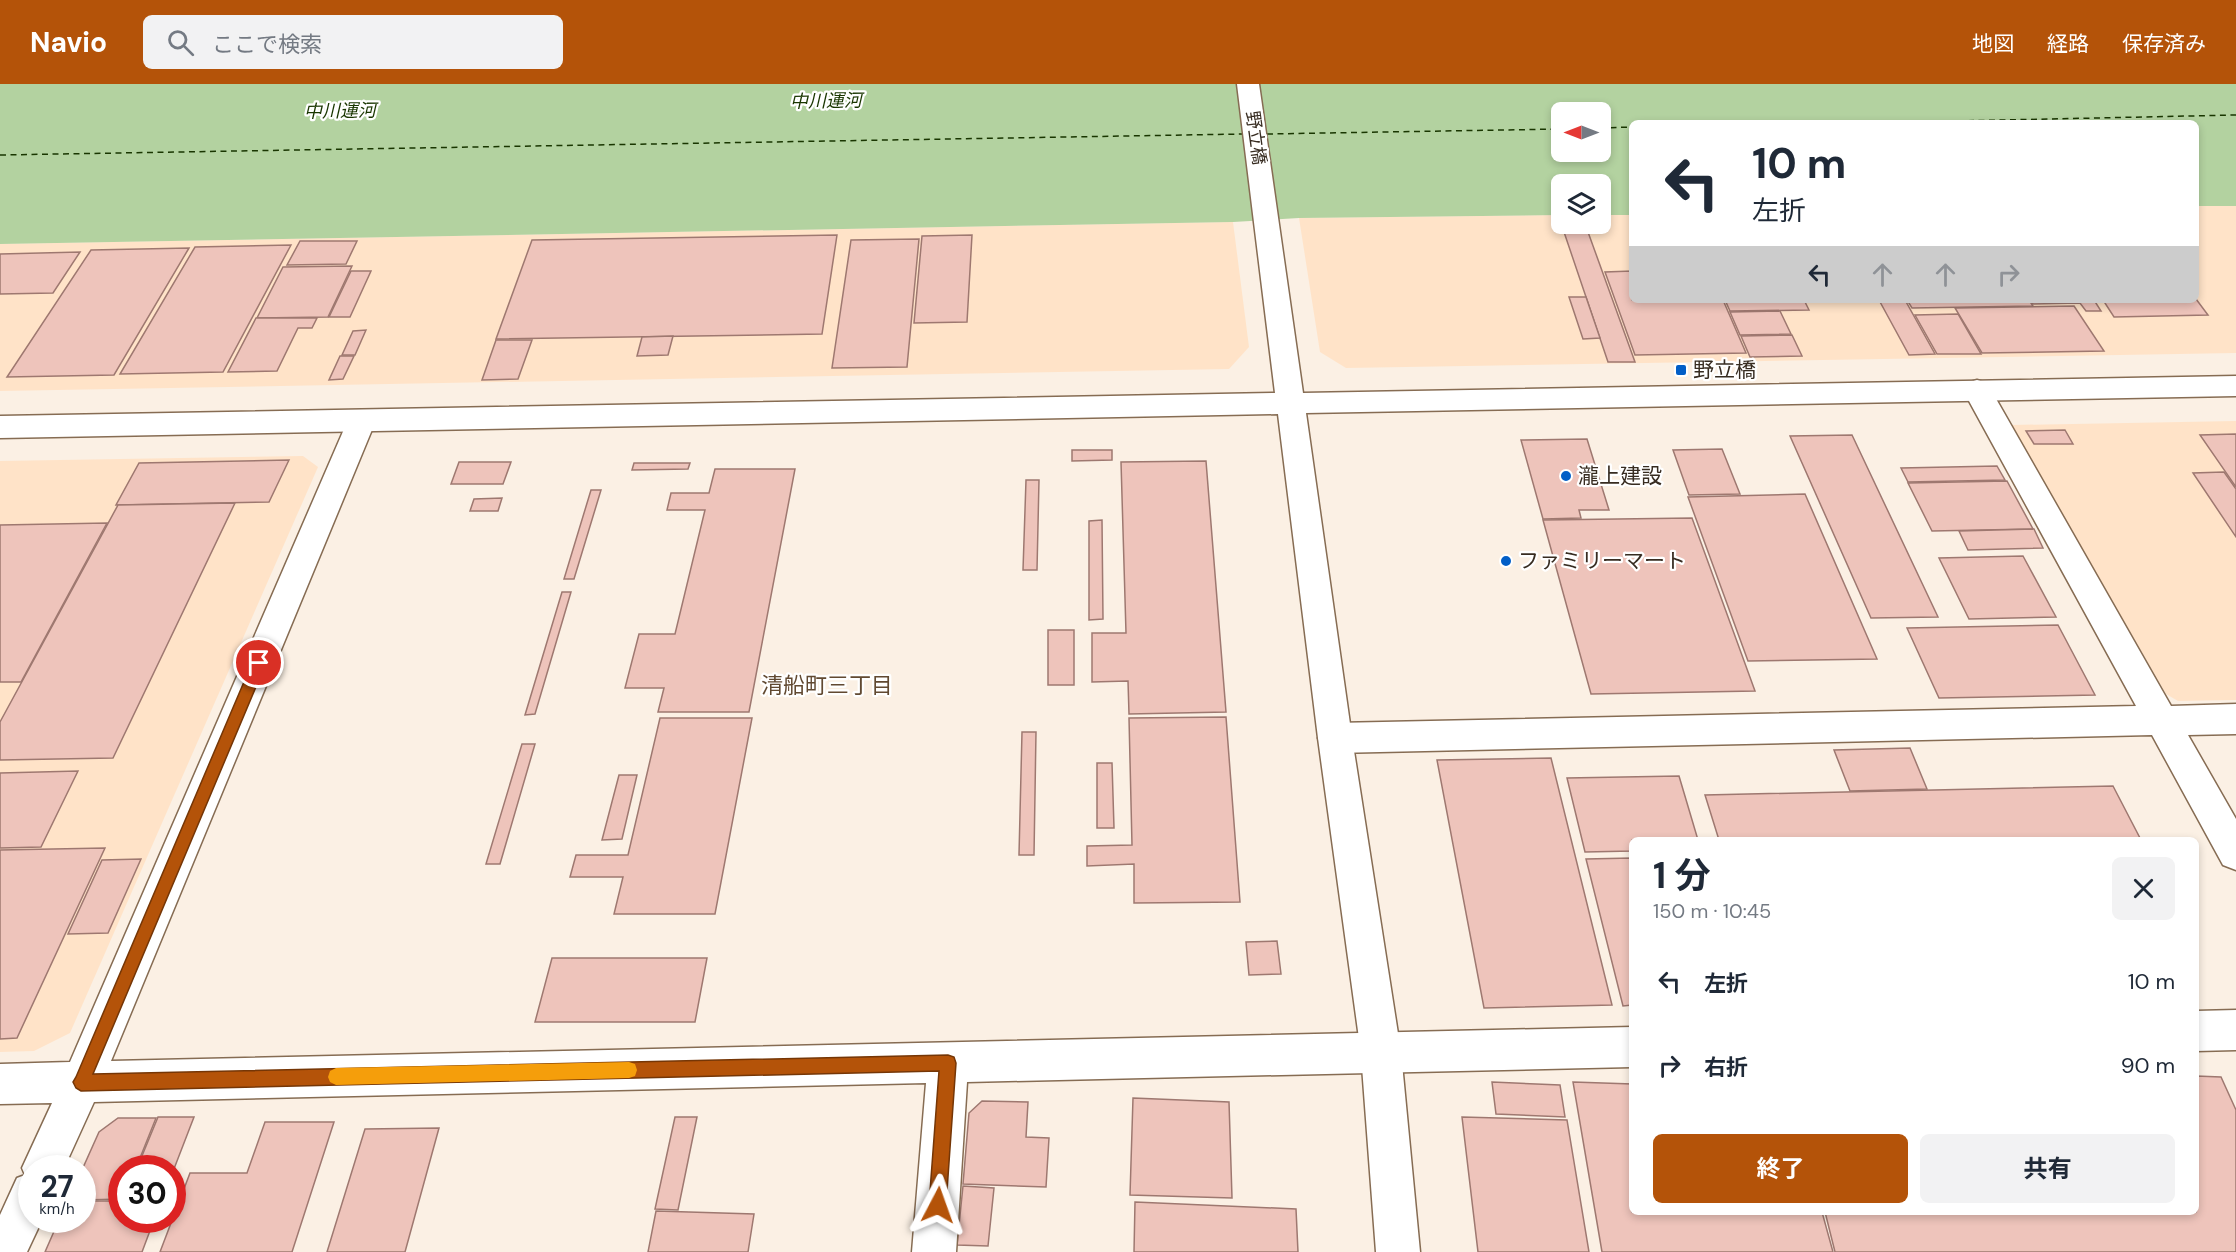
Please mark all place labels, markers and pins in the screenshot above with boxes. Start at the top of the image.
place label: 野立橋 [1693,356,1756,384]
marker: 野立橋 [1674,363,1688,377]
place label: 瀧上建設 [1578,462,1662,490]
marker: 瀧上建設 [1559,469,1573,483]
place label: ファミリーマート [1518,547,1686,575]
marker: ファミリーマート [1499,554,1513,568]
pin [233,637,284,688]

